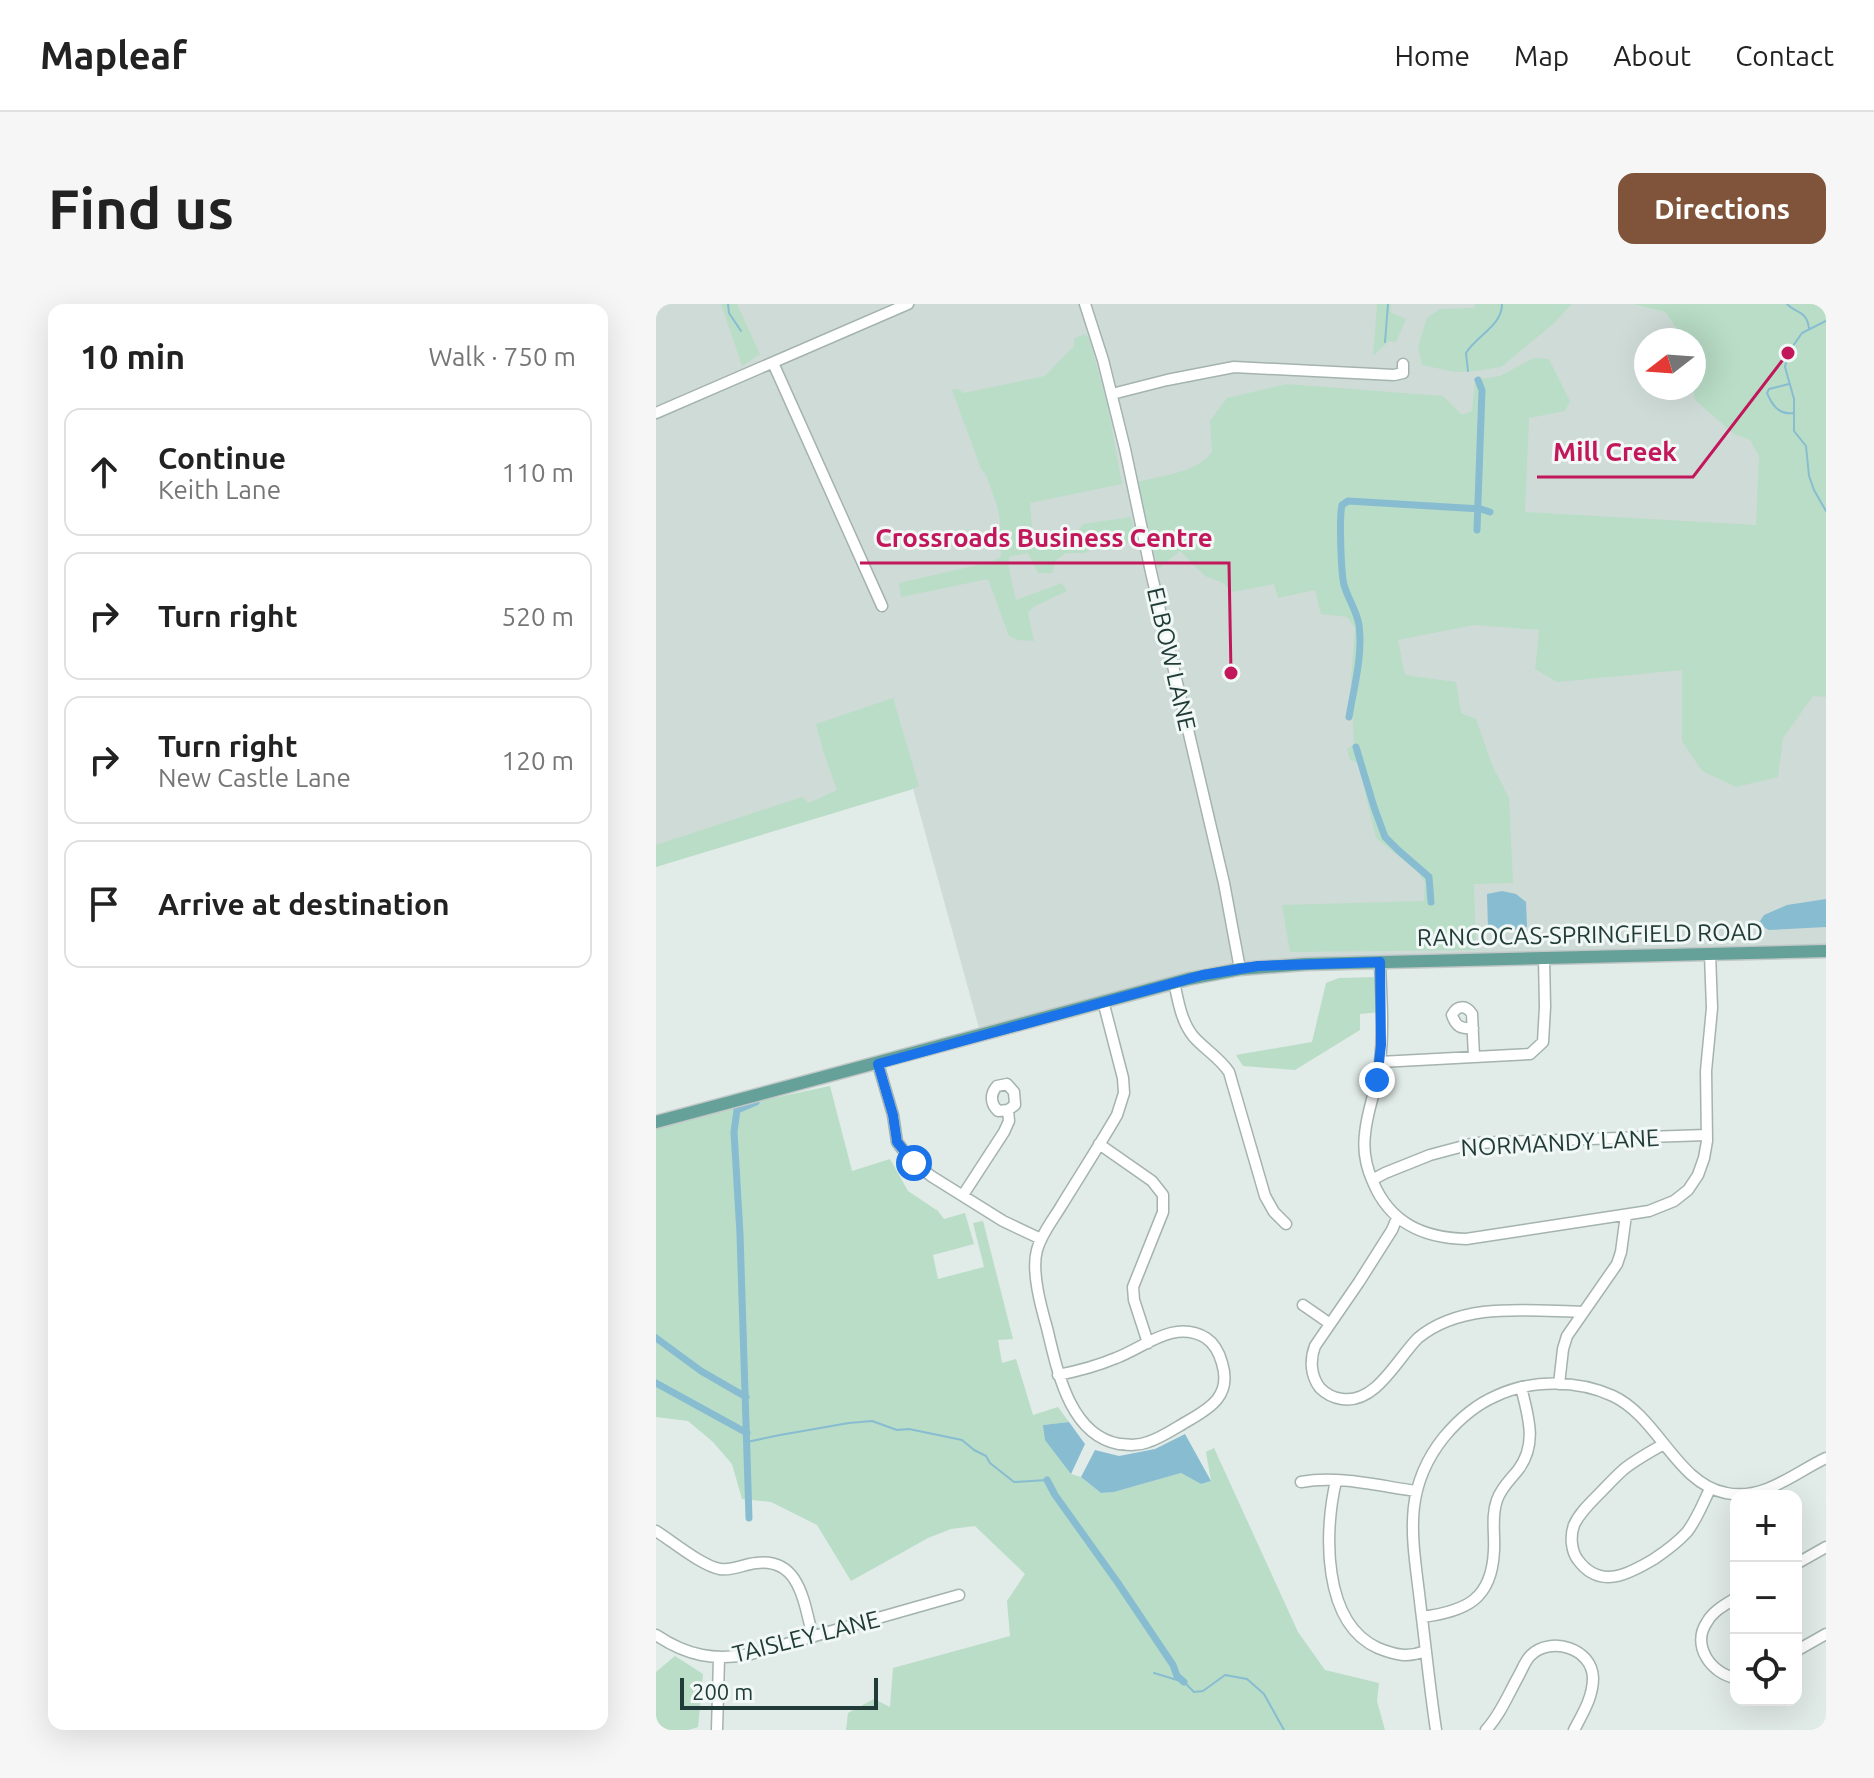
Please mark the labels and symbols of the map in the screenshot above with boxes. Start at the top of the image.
north arrow [1634,328,1706,400]
callout: Mill Creek [1537,427,1693,477]
text: Mill Creek [1553,437,1677,466]
callout: Crossroads Business Centre [860,513,1229,563]
text: Crossroads Business Centre [875,523,1213,552]
street label: ELBOW LANE [1142,585,1201,733]
street label: RANCOCAS-SPRINGFIELD ROAD [1417,918,1763,951]
route end [1359,1062,1395,1098]
street label: NORMANDY LANE [1460,1124,1660,1161]
route start [896,1145,932,1181]
street label: TAISLEY LANE [730,1605,882,1668]
scale bar [680,1674,878,1710]

